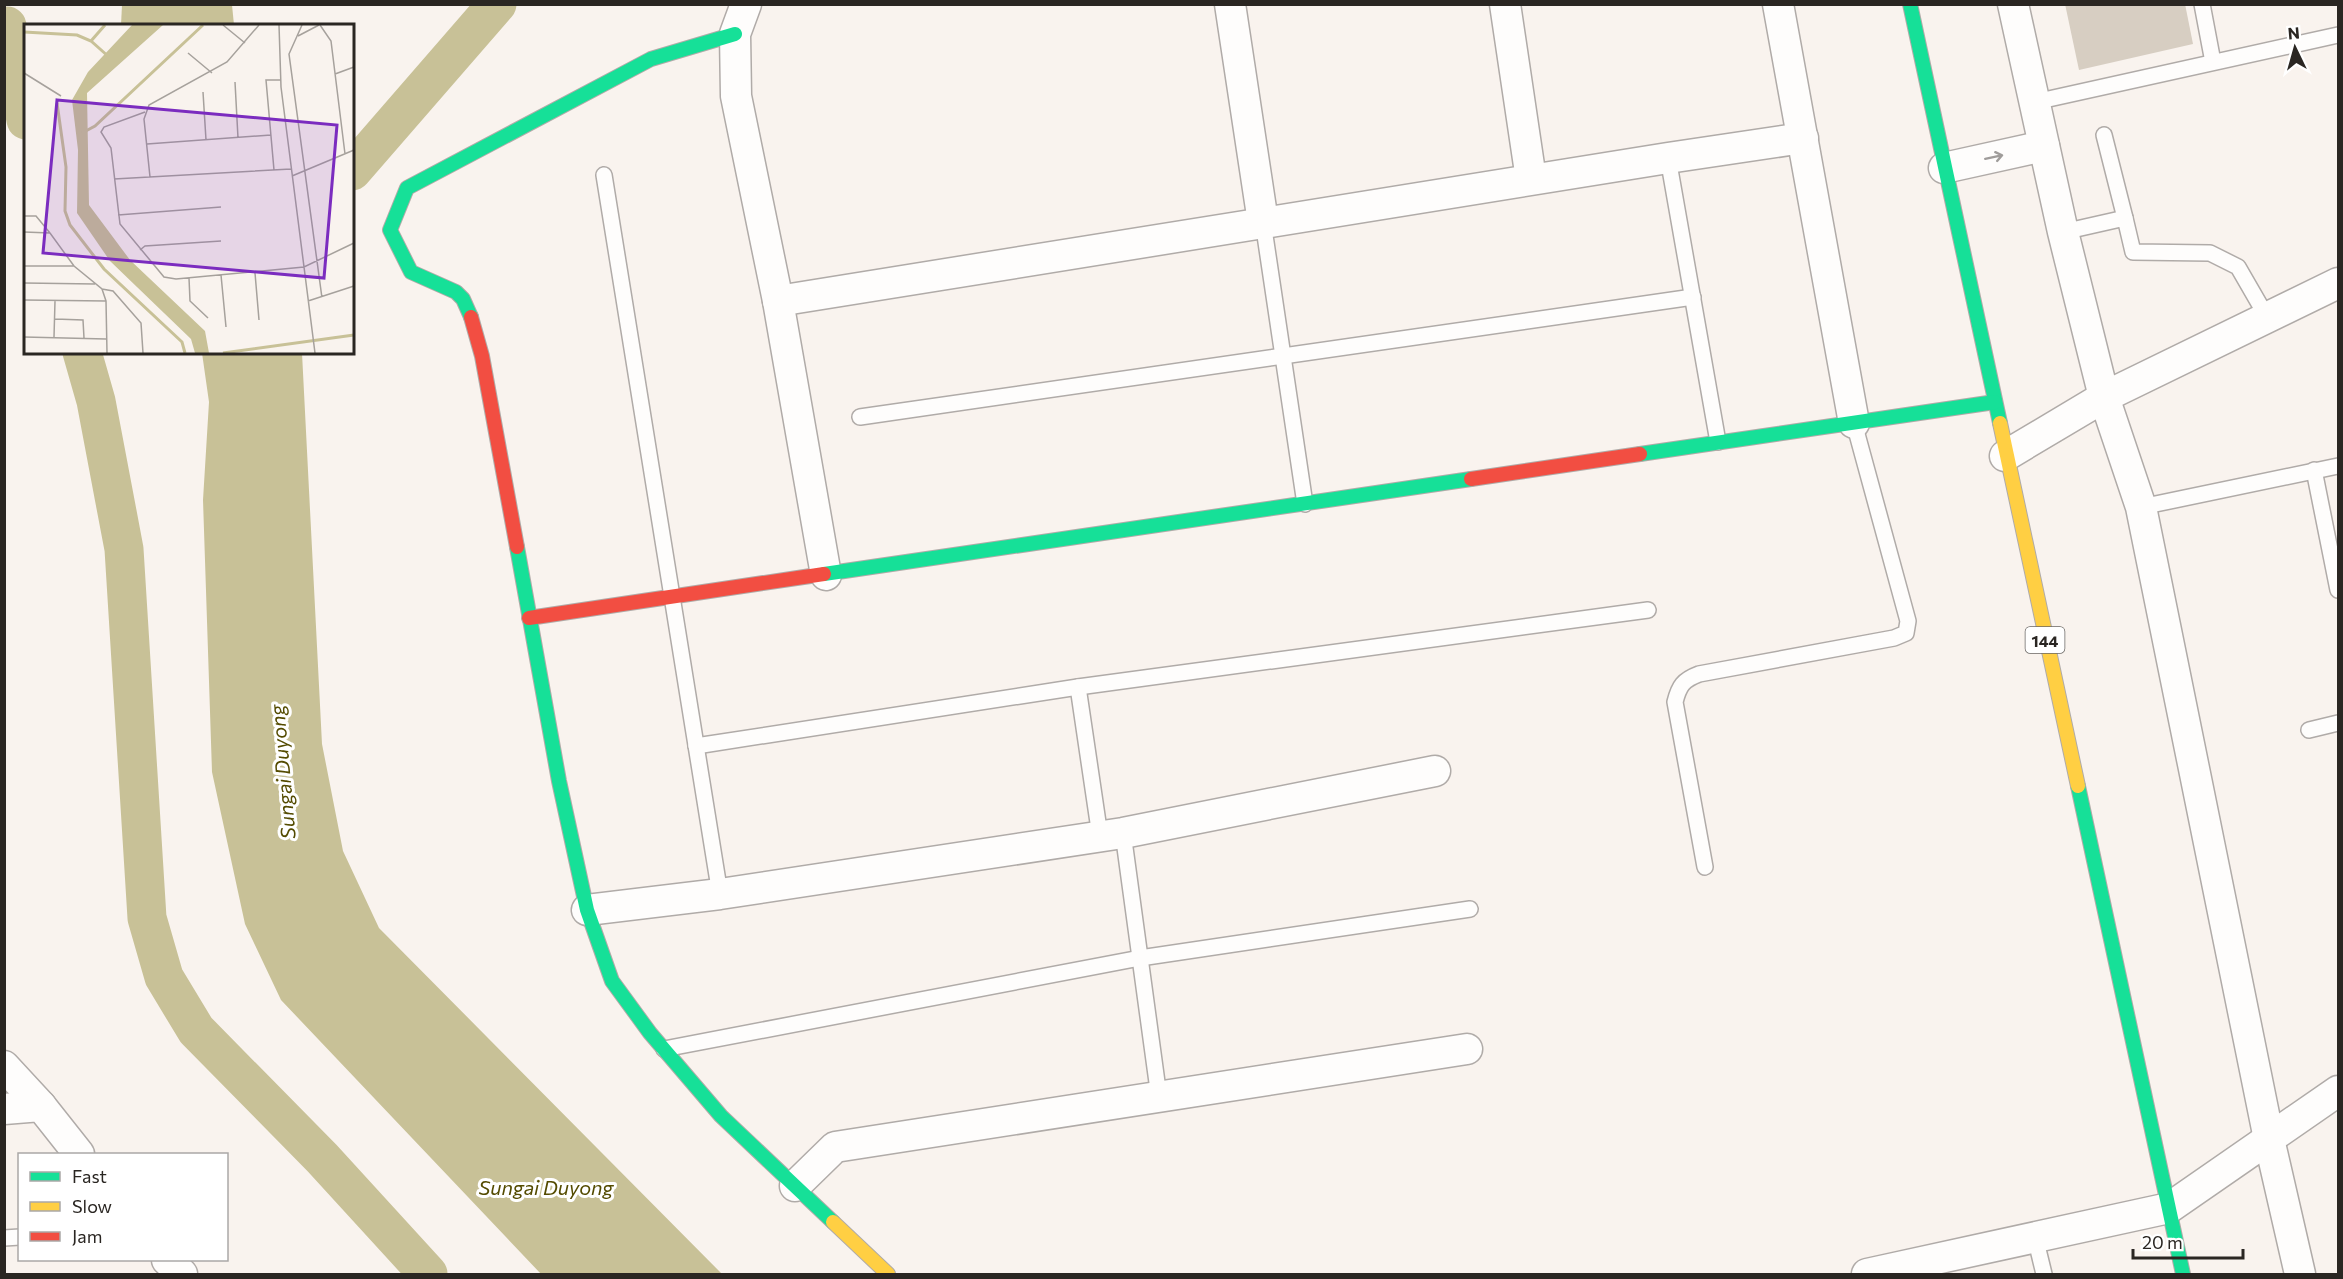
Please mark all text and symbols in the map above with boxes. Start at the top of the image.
north arrow [2265,18,2325,78]
text: N [2287,23,2300,43]
inset map [24,24,354,354]
one-way arrow [1984,151,2003,162]
road number: 144 [2026,627,2064,653]
water label: Sungai Duyong [264,703,300,840]
legend [18,1153,228,1261]
text: Fast [72,1165,107,1187]
water label: Sungai Duyong [479,1175,615,1199]
text: Slow [72,1195,112,1217]
scale bar [2133,1222,2242,1260]
text: Jam [72,1225,102,1247]
text: 20 m [2142,1231,2183,1253]

